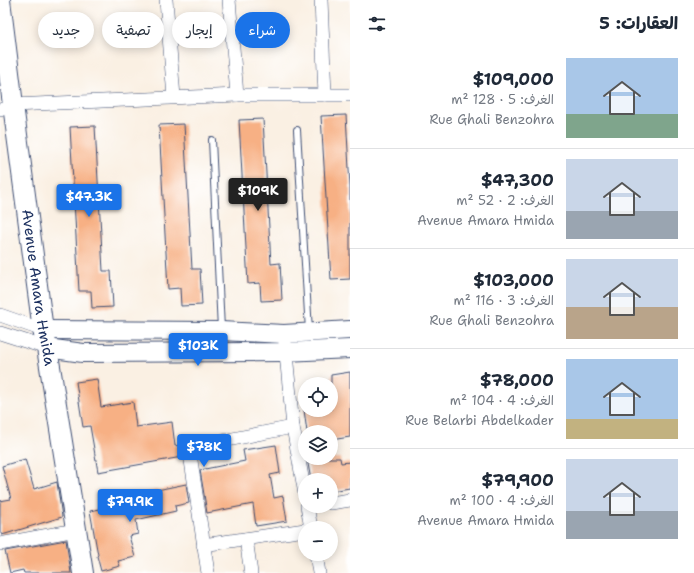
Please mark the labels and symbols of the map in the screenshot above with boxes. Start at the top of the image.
pin: $109K [230,178,286,212]
pin: $47.3K [56,184,122,218]
street label: Avenue Amara Hmida [17,208,60,368]
pin: $103K [170,333,226,367]
pin: $78K [180,434,228,468]
pin: $79.9K [97,489,163,523]

